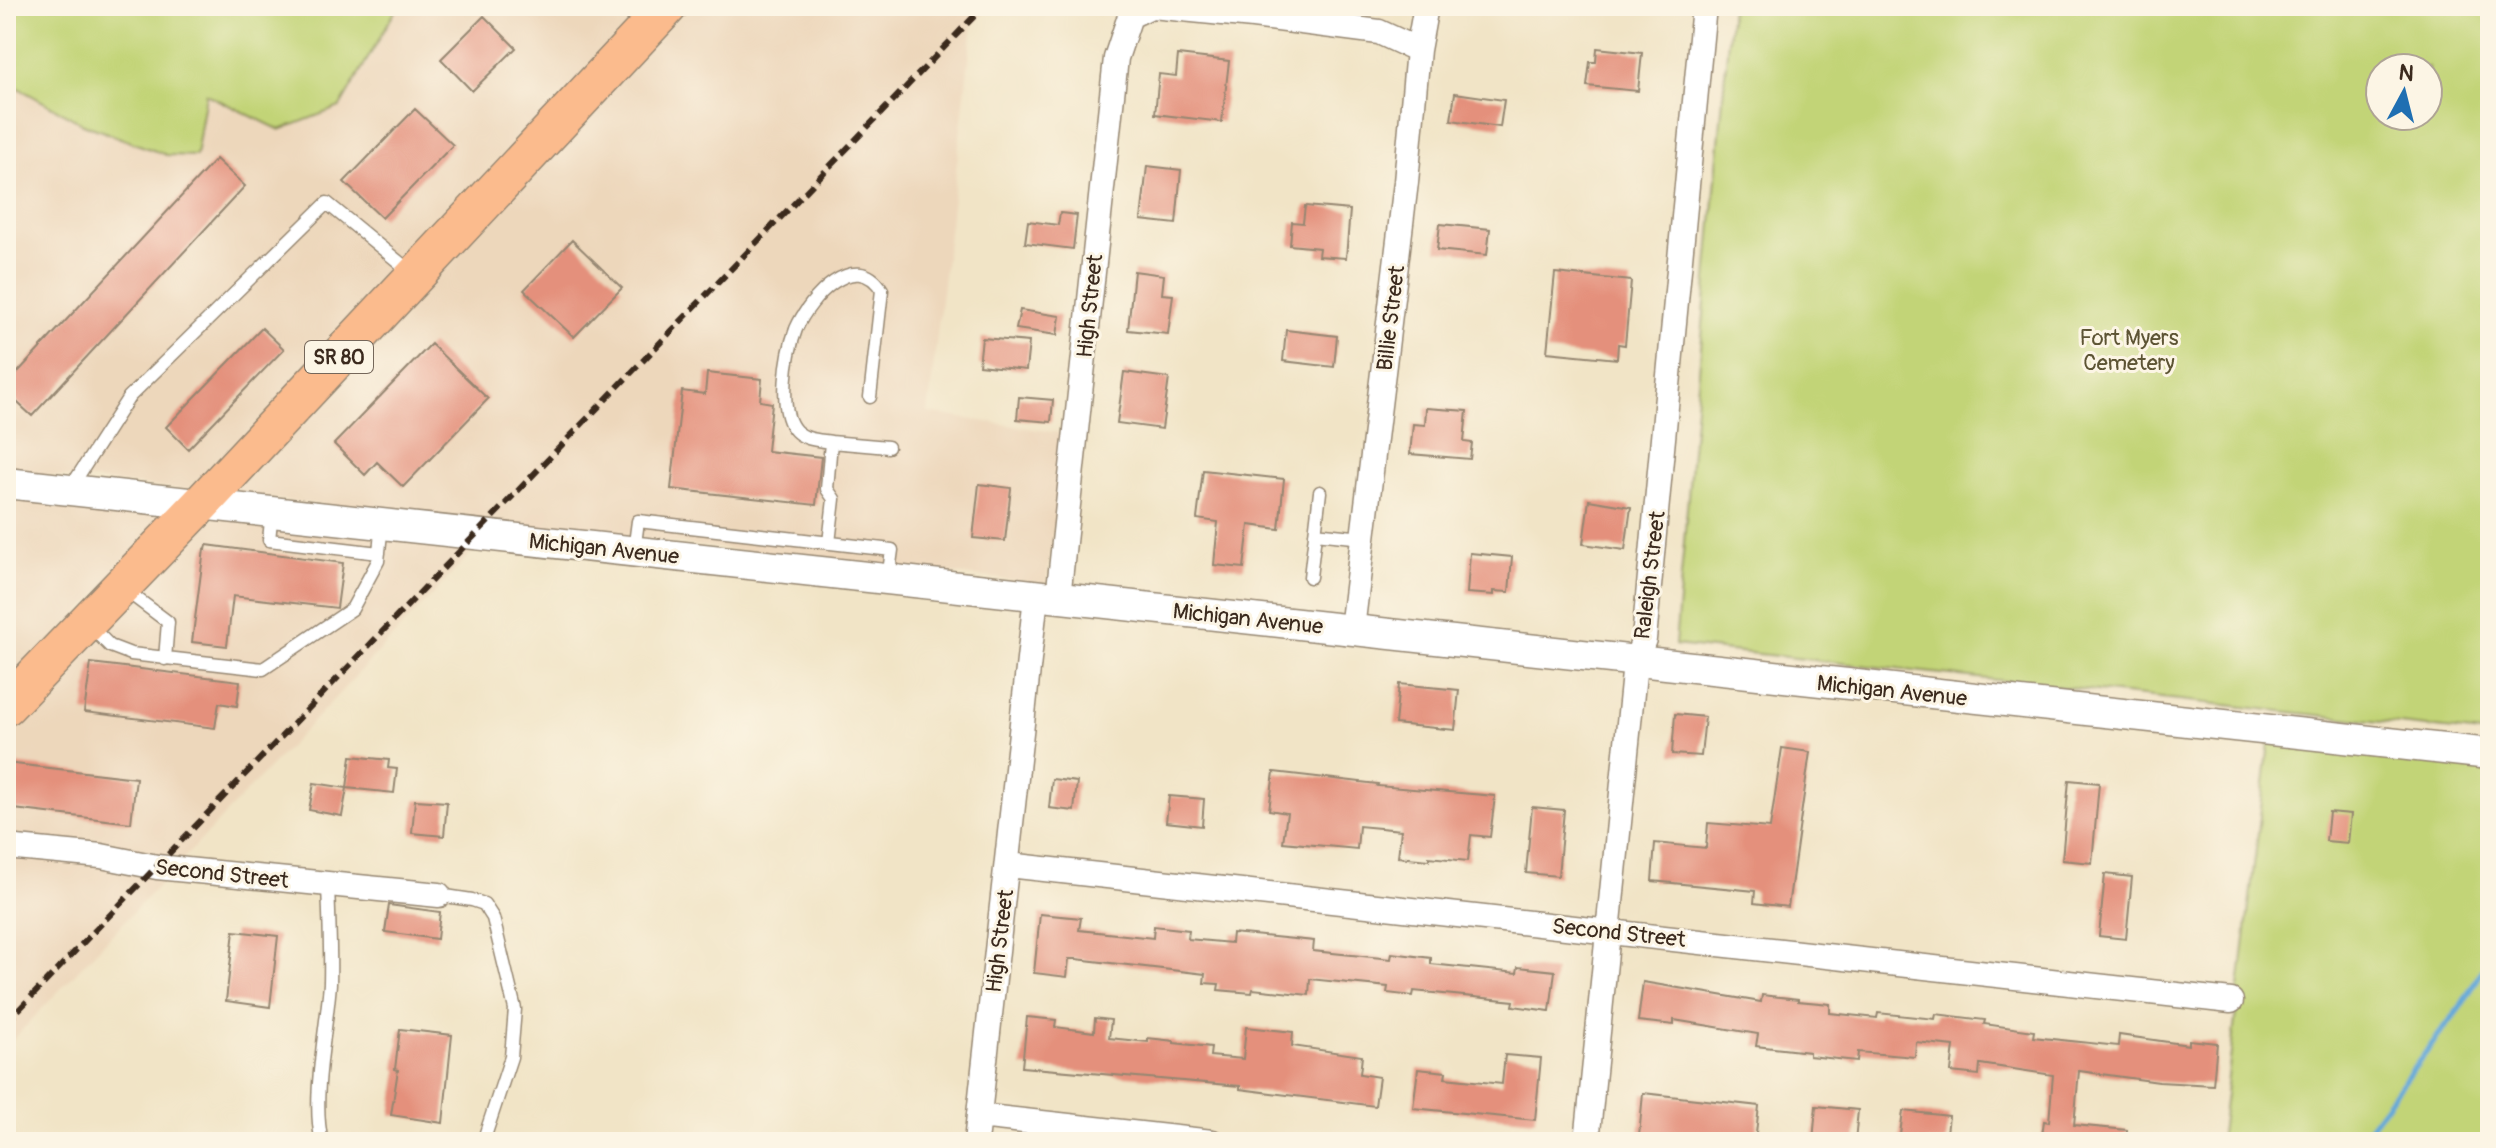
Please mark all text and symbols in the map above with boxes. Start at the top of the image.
north arrow [2364,52,2444,132]
text: N [2397,58,2416,88]
street label: High Street [1071,253,1109,359]
street label: Billie Street [1371,264,1411,372]
park label: Fort Myers Cemetery [2079,324,2179,377]
road number: SR 80 [305,341,373,373]
street label: Raleigh Street [1628,509,1672,641]
street label: Michigan Avenue [527,527,681,571]
street label: Michigan Avenue [1171,597,1325,641]
street label: Michigan Avenue [1815,669,1969,713]
street label: Second Street [154,853,290,895]
street label: High Street [980,888,1020,994]
street label: Second Street [1551,912,1687,954]

